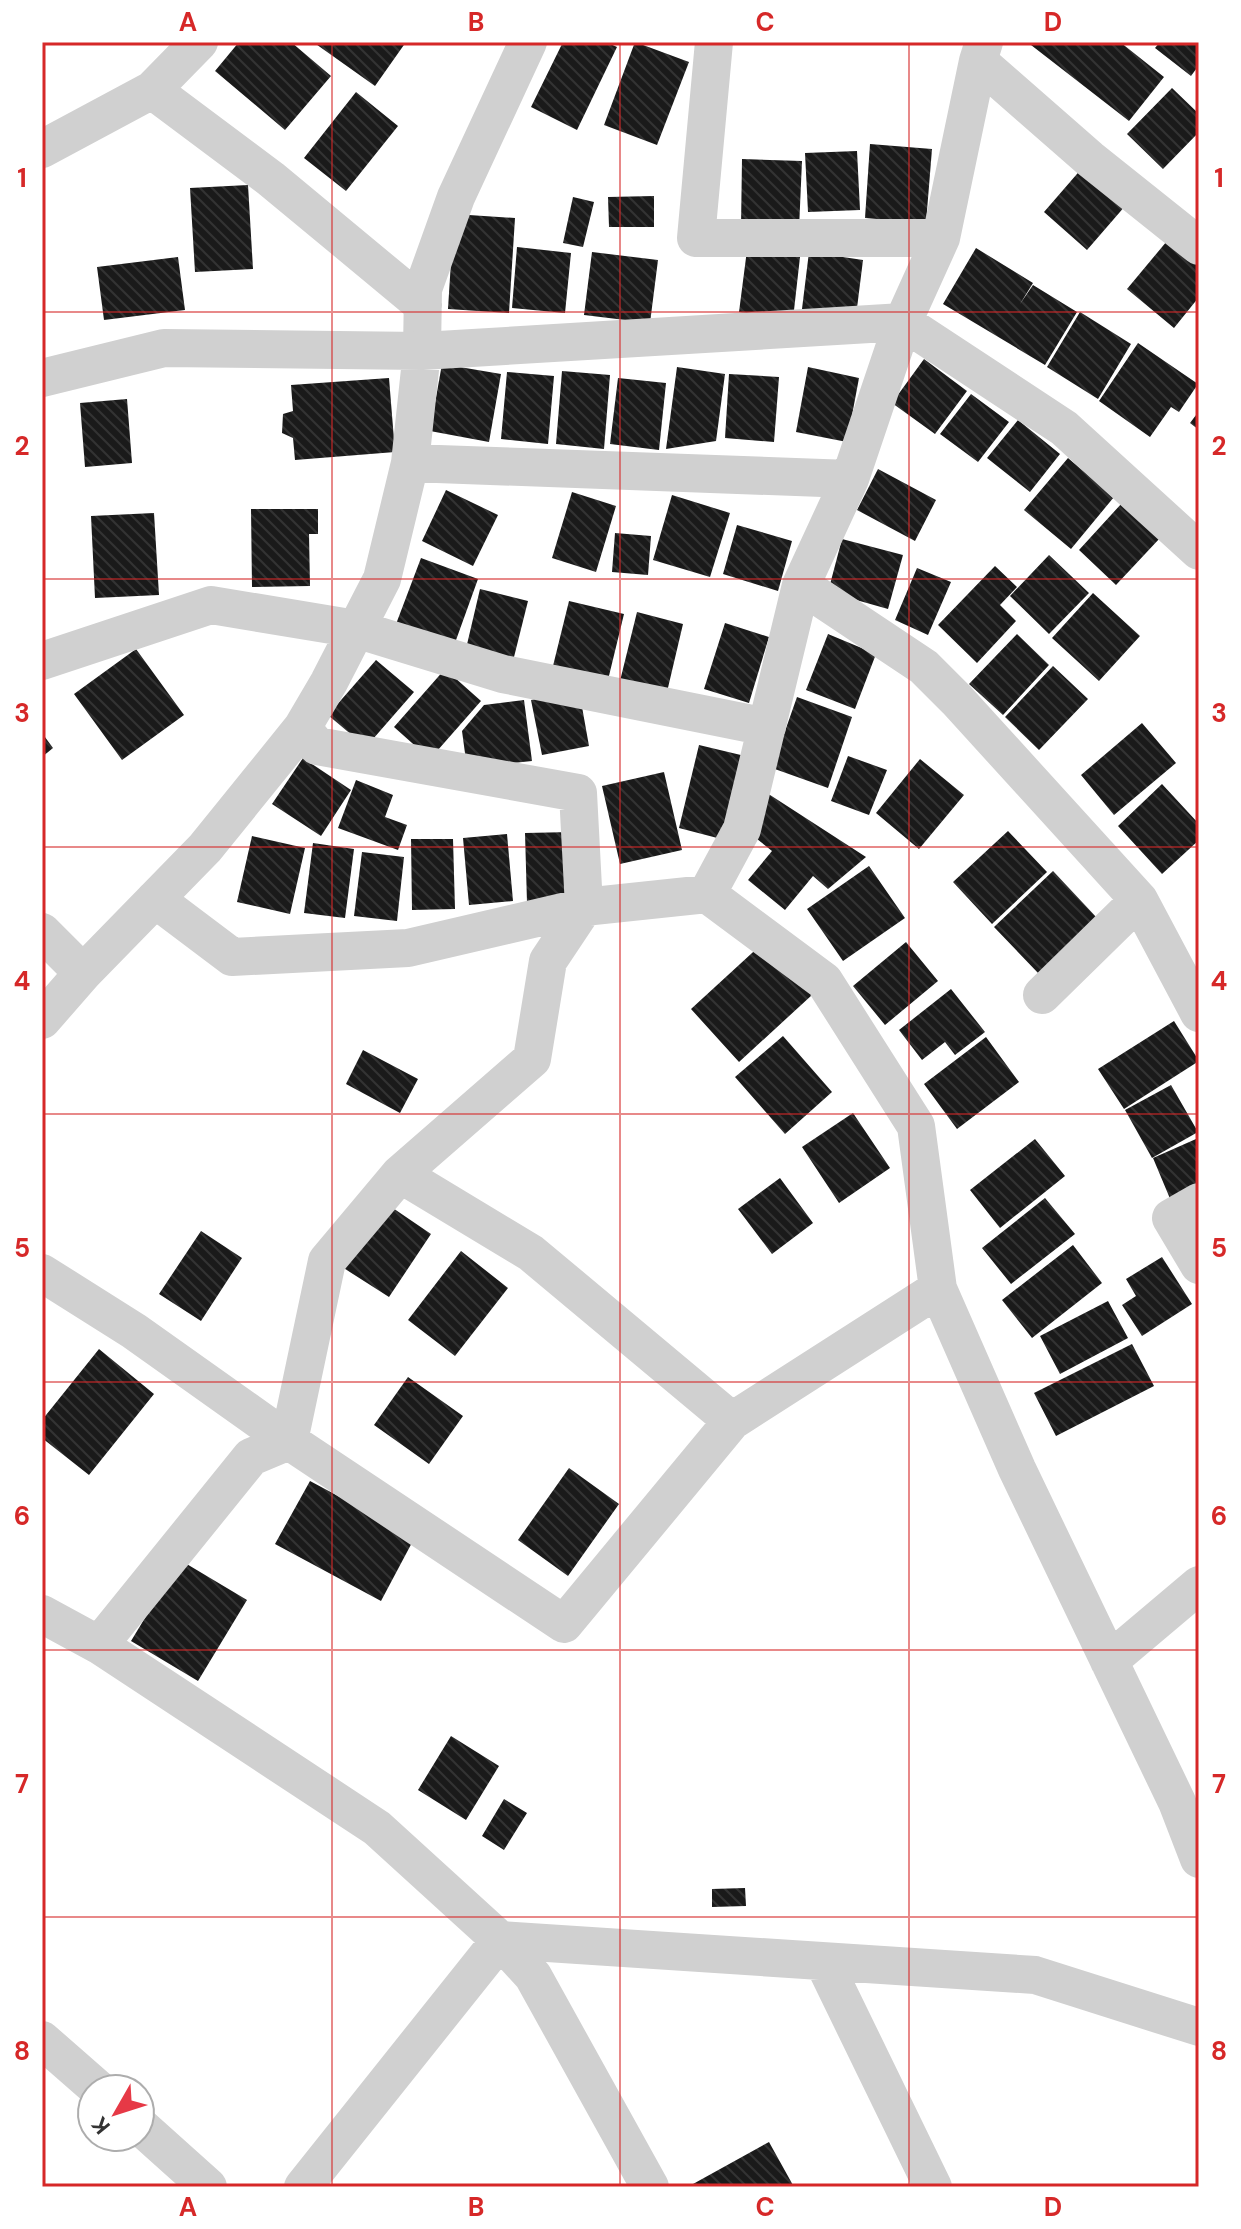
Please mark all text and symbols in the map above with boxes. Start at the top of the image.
text: A [179,5,197,39]
text: B [468,5,484,39]
text: C [755,5,775,39]
text: D [1044,5,1062,39]
text: 1 [17,161,27,195]
text: 1 [1214,161,1224,195]
text: 2 [14,429,30,463]
text: 2 [1211,429,1227,463]
text: 3 [14,696,30,730]
text: 3 [1211,696,1227,730]
text: 4 [14,964,30,998]
text: 4 [1211,964,1227,998]
text: 5 [14,1231,30,1265]
text: 5 [1211,1231,1227,1265]
text: 6 [14,1499,30,1533]
text: 6 [1211,1499,1227,1533]
text: 7 [15,1767,29,1801]
text: 7 [1212,1767,1226,1801]
text: 8 [14,2034,30,2068]
text: 8 [1211,2034,1227,2068]
north arrow [76,2073,156,2153]
text: K [85,2111,117,2140]
text: A [179,2190,197,2224]
text: B [468,2190,484,2224]
text: C [755,2190,775,2224]
text: D [1044,2190,1062,2224]

